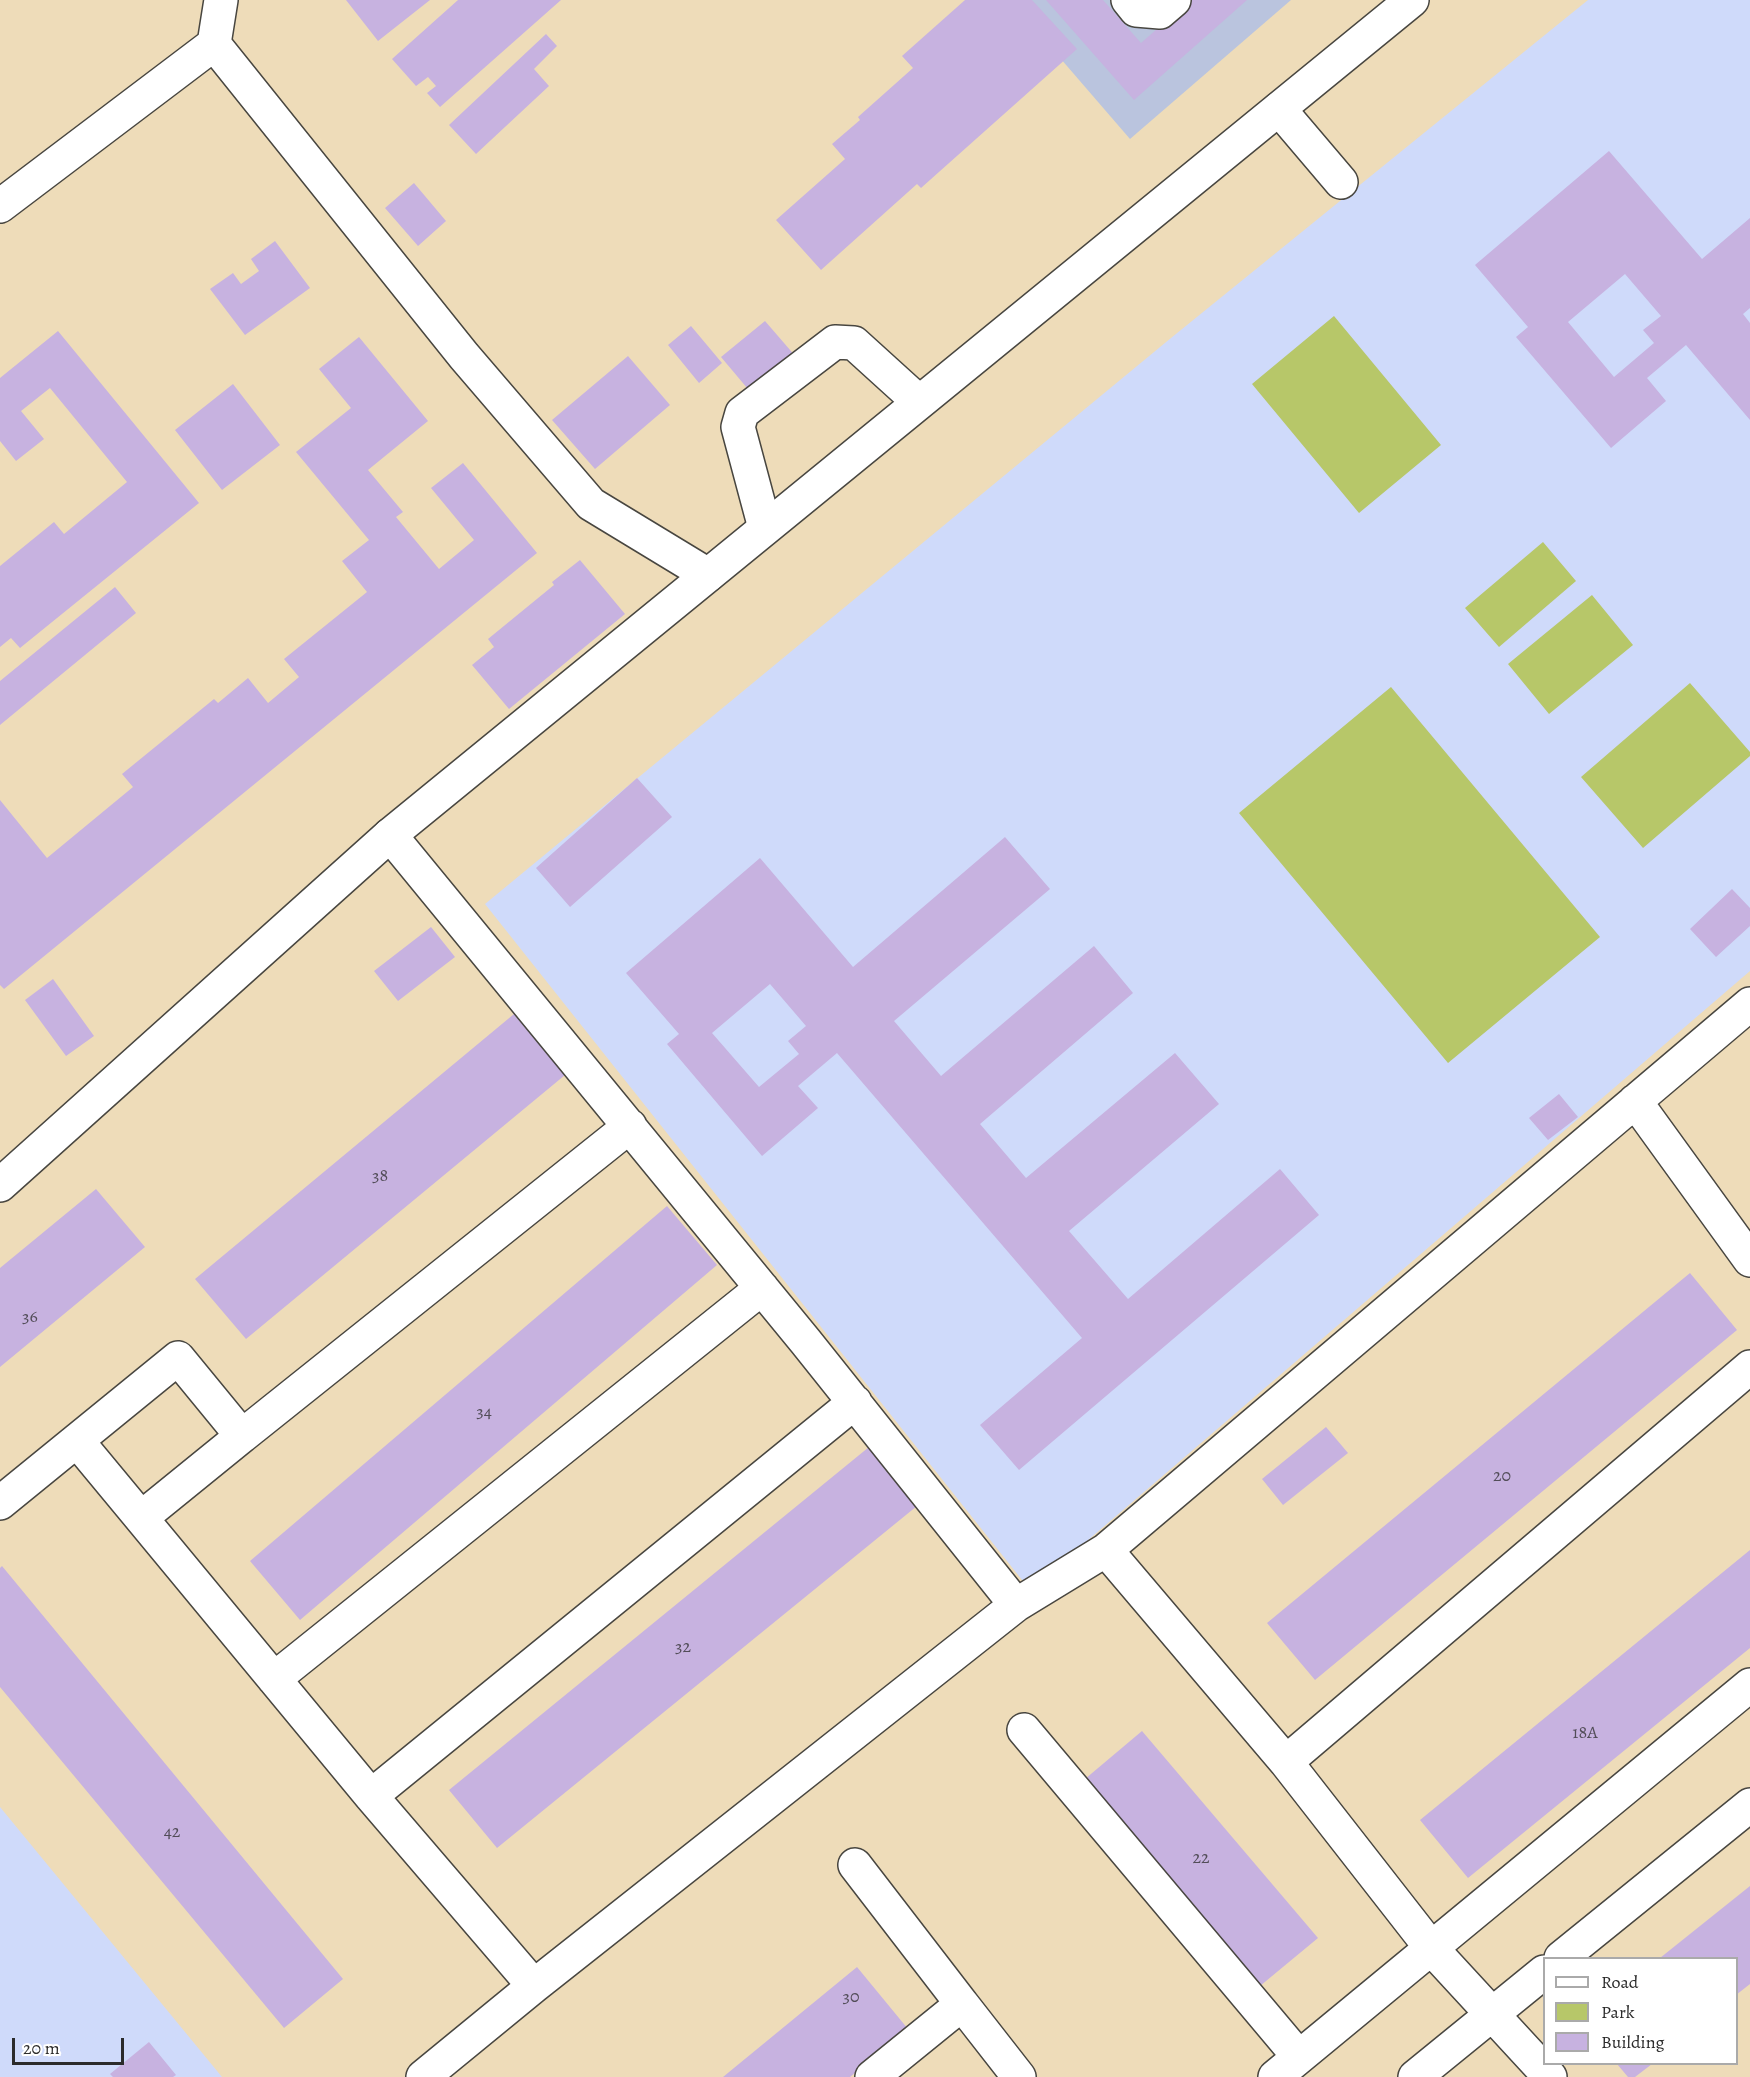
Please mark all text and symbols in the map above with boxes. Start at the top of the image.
house number: 38 [372,1166,388,1188]
house number: 36 [22,1307,38,1329]
house number: 34 [476,1402,492,1424]
house number: 20 [1493,1466,1511,1488]
house number: 32 [675,1637,691,1659]
house number: 18А [1572,1723,1598,1745]
house number: 42 [164,1822,180,1844]
house number: 22 [1192,1848,1210,1870]
legend [1543,1957,1738,2065]
text: Road [1601,1970,1638,1994]
house number: 30 [842,1987,860,2009]
text: Park [1601,2000,1635,2024]
scale bar [15,2026,128,2064]
text: Building [1601,2030,1665,2054]
text: 20 m [23,2036,60,2060]

